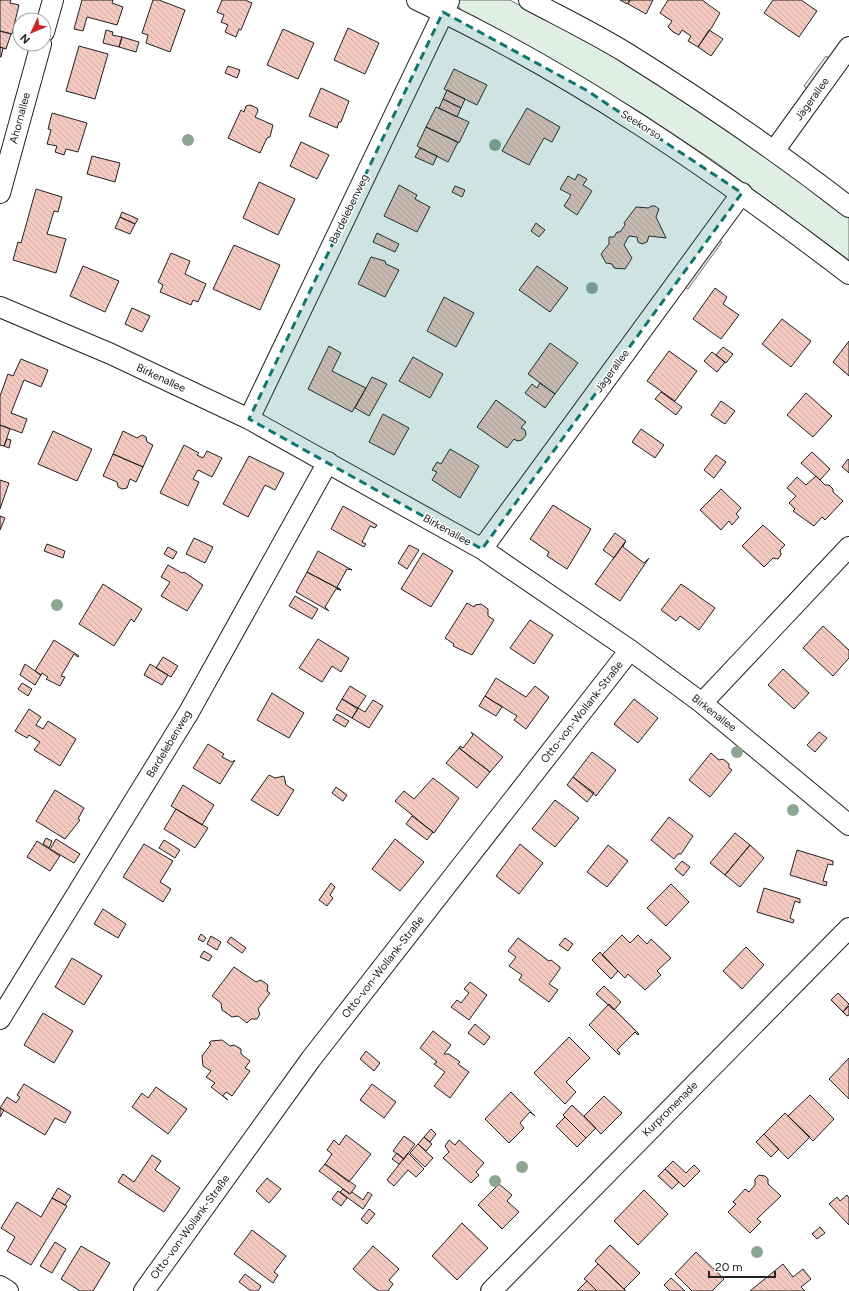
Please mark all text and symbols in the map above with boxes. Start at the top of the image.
north arrow [12,12,52,52]
text: N [18,31,33,46]
street label: Jägerallee [792,75,832,123]
street label: Ahornallee [7,91,33,145]
street label: Seekorso [618,107,664,143]
street label: Bardelebenweg [326,172,372,246]
street label: Jägerallee [592,347,632,395]
street label: Birkenallee [134,361,188,395]
street label: Birkenallee [421,512,473,548]
street label: Otto-von-Wollank-Straße [538,658,626,766]
street label: Birkenallee [689,692,739,734]
street label: Bardelebenweg [144,708,194,780]
street label: Otto-von-Wollank-Straße [339,913,427,1021]
street label: Kurpromenade [640,1079,700,1139]
street label: Otto-von-Wollank-Straße [148,1172,232,1282]
scale bar [709,1253,775,1279]
text: 20 m [715,1260,743,1274]

